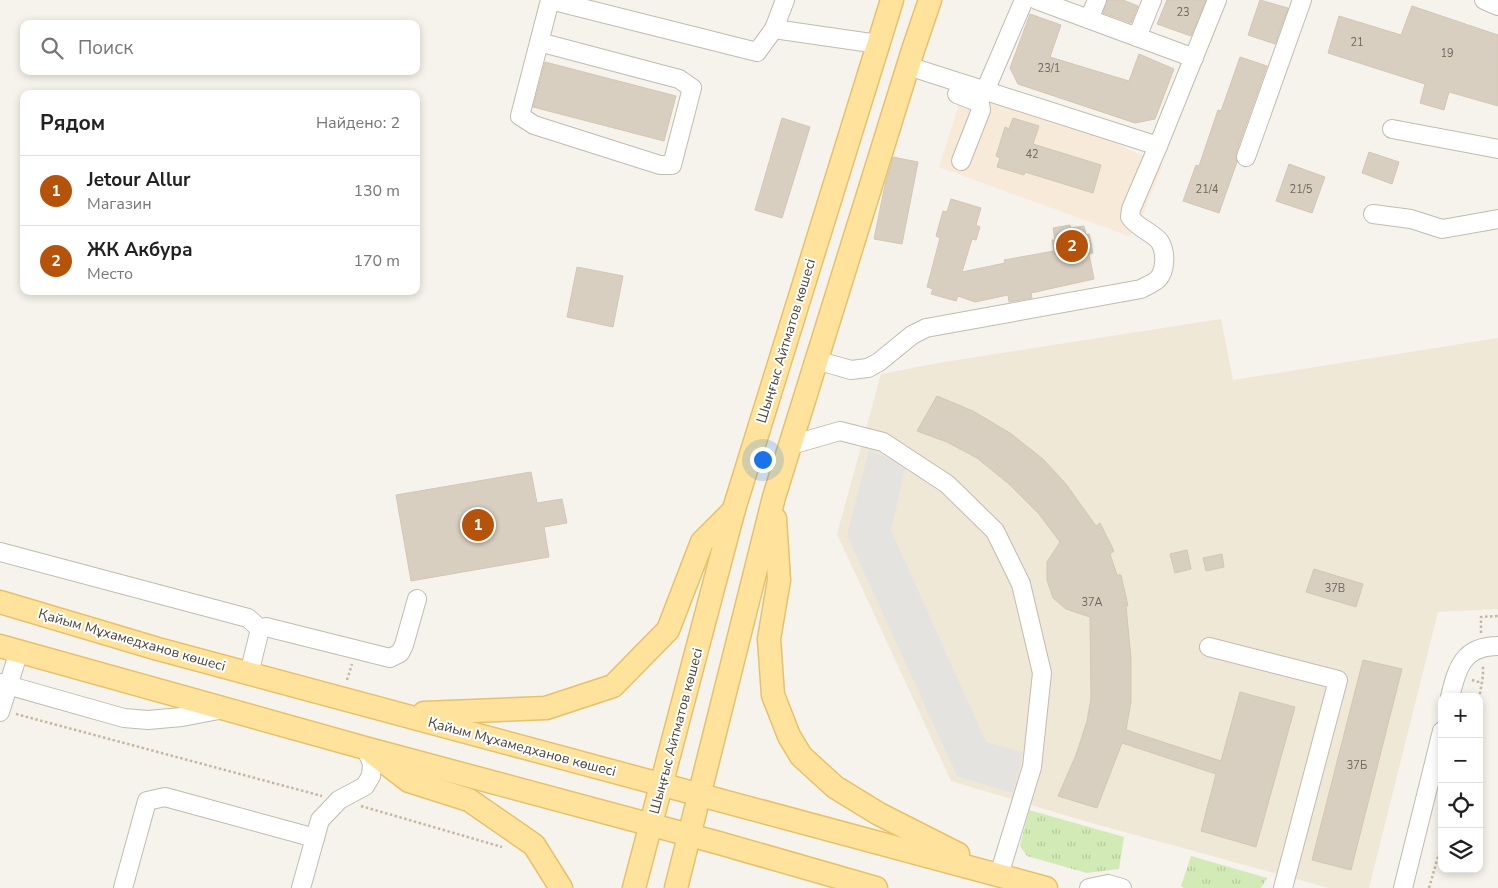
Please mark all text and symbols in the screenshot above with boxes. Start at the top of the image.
house number: 23 [1176,5,1190,20]
search box [20,20,420,75]
icon: search [38,34,66,62]
text: Поиск [78,35,133,61]
house number: 21 [1350,35,1364,50]
house number: 19 [1440,46,1454,61]
house number: 23/1 [1038,61,1060,76]
text: Рядом [40,109,105,137]
text: Найдено: 2 [316,112,400,134]
house number: 42 [1025,147,1039,162]
text: Jetour Allur [87,167,190,193]
text: 1 [51,180,61,202]
text: 130 m [353,180,400,202]
house number: 21/4 [1196,182,1219,197]
house number: 21/5 [1290,182,1313,197]
text: Магазин [87,193,152,215]
pin: 2 [1056,227,1088,265]
text: ЖК Акбура [87,237,193,263]
text: 2 [51,250,61,272]
text: 170 m [353,250,400,272]
street label: Шыңғыс Айтматов көшесі [752,256,820,426]
text: Место [87,263,133,285]
your location [750,447,776,473]
pin: 1 [462,506,494,544]
house number: 37В [1325,581,1345,596]
house number: 37А [1081,595,1103,610]
street label: Қайым Мұхамедханов көшесі [36,604,228,676]
street label: Шыңғыс Айтматов көшесі [645,646,707,816]
map controls [1438,693,1483,873]
button: + [1438,693,1483,738]
street label: Қайым Мұхамедханов көшесі [426,713,618,781]
button: − [1438,738,1483,783]
house number: 37Б [1347,758,1367,773]
button: locate [1438,783,1483,828]
button: layers [1438,828,1483,873]

